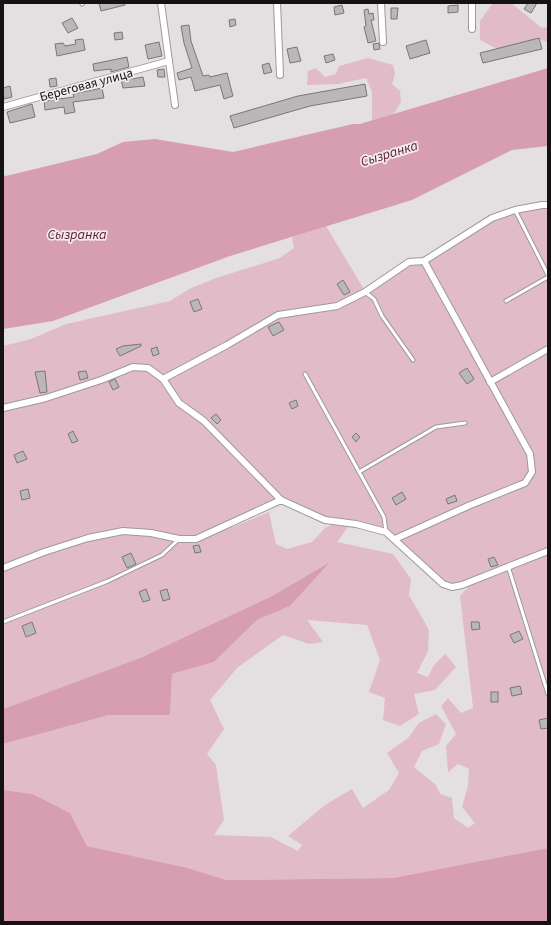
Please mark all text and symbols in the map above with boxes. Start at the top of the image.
street label: Береговая улица [38,64,135,106]
water label: Сызранка [358,136,421,172]
water label: Сызранка [47,225,107,245]

